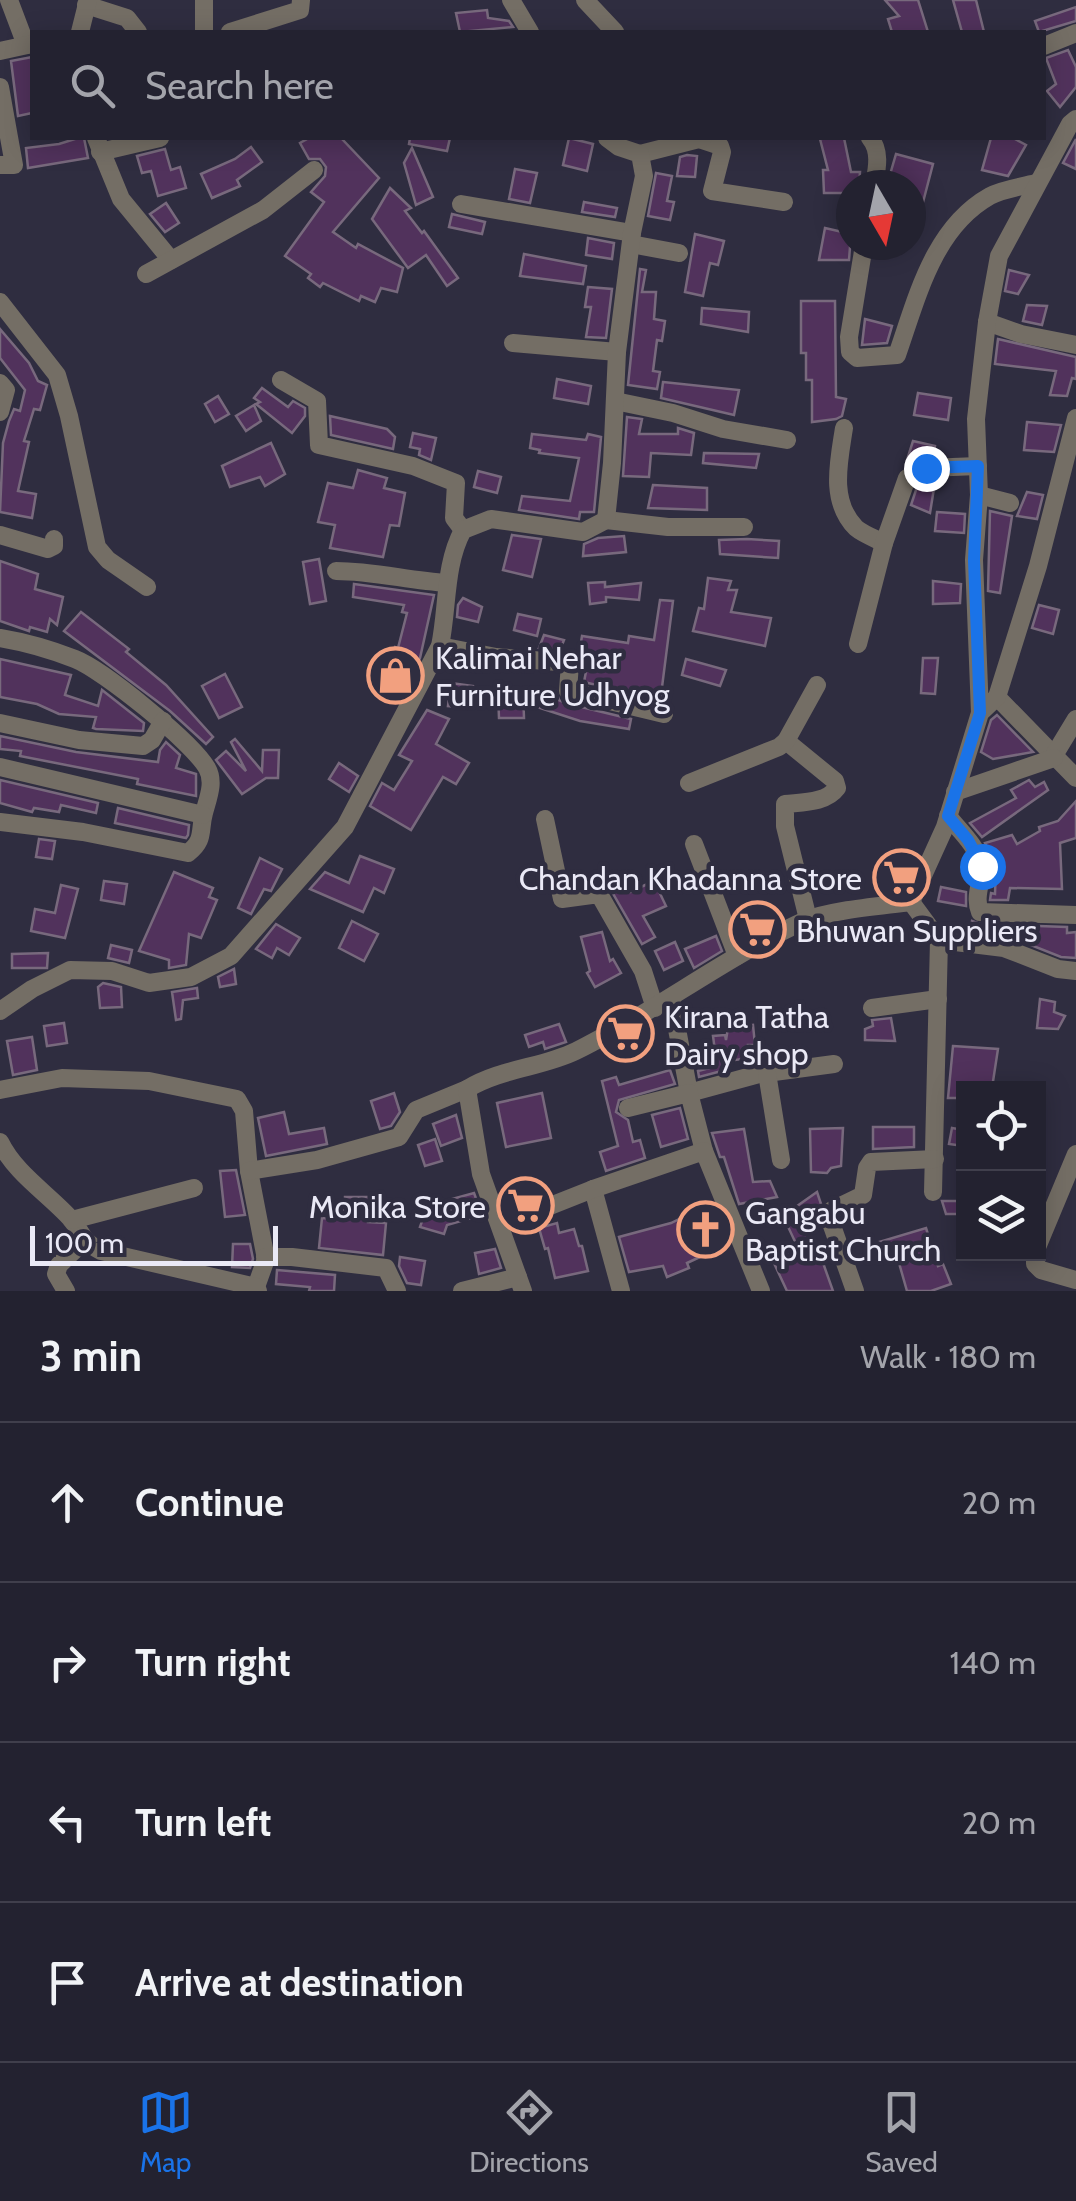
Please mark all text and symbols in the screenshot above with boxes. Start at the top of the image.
search box [30,30,1046,140]
icon: search [65,58,120,113]
text: Search here [145,62,334,109]
north arrow [836,170,926,260]
route end [904,446,950,492]
place label: Kalimai Nehar Furniture Udhyog [435,638,671,714]
shop icon: Kalimai Nehar Furniture Udhyog [366,645,426,705]
route start [960,844,1006,890]
supermarket icon: Chandan Khadanna Store [871,848,931,908]
place label: Chandan Khadanna Store [519,859,862,898]
supermarket icon: Bhuwan Suppliers [727,900,787,960]
place label: Bhuwan Suppliers [796,911,1038,950]
place label: Kirana Tatha Dairy shop [664,997,830,1073]
supermarket icon: Kirana Tatha Dairy shop [595,1004,655,1064]
map controls [956,1081,1046,1261]
button: locate [956,1081,1046,1171]
button: layers [956,1171,1046,1261]
supermarket icon: Monika Store [495,1176,555,1236]
place label: Monika Store [309,1187,486,1226]
place label: Gangabu Baptist Church [745,1193,941,1269]
church icon: Gangabu Baptist Church [676,1200,736,1260]
scale bar [30,1221,278,1266]
text: 100 m [45,1226,124,1260]
text: 3 min [40,1330,142,1382]
text: Walk · 180 m [860,1337,1036,1376]
icon: ahead [40,1475,95,1530]
text: Continue [135,1479,284,1526]
text: 20 m [962,1483,1036,1522]
icon: right [40,1635,95,1690]
text: Turn right [135,1639,291,1686]
text: 140 m [949,1643,1036,1682]
icon: left [40,1795,95,1850]
text: Turn left [135,1799,271,1846]
text: 20 m [962,1803,1036,1842]
icon: arrive [40,1955,95,2010]
text: Arrive at destination [135,1959,464,2006]
tab: Map [138,2085,193,2179]
tab: Directions [469,2085,589,2179]
tab: Saved [865,2085,938,2179]

